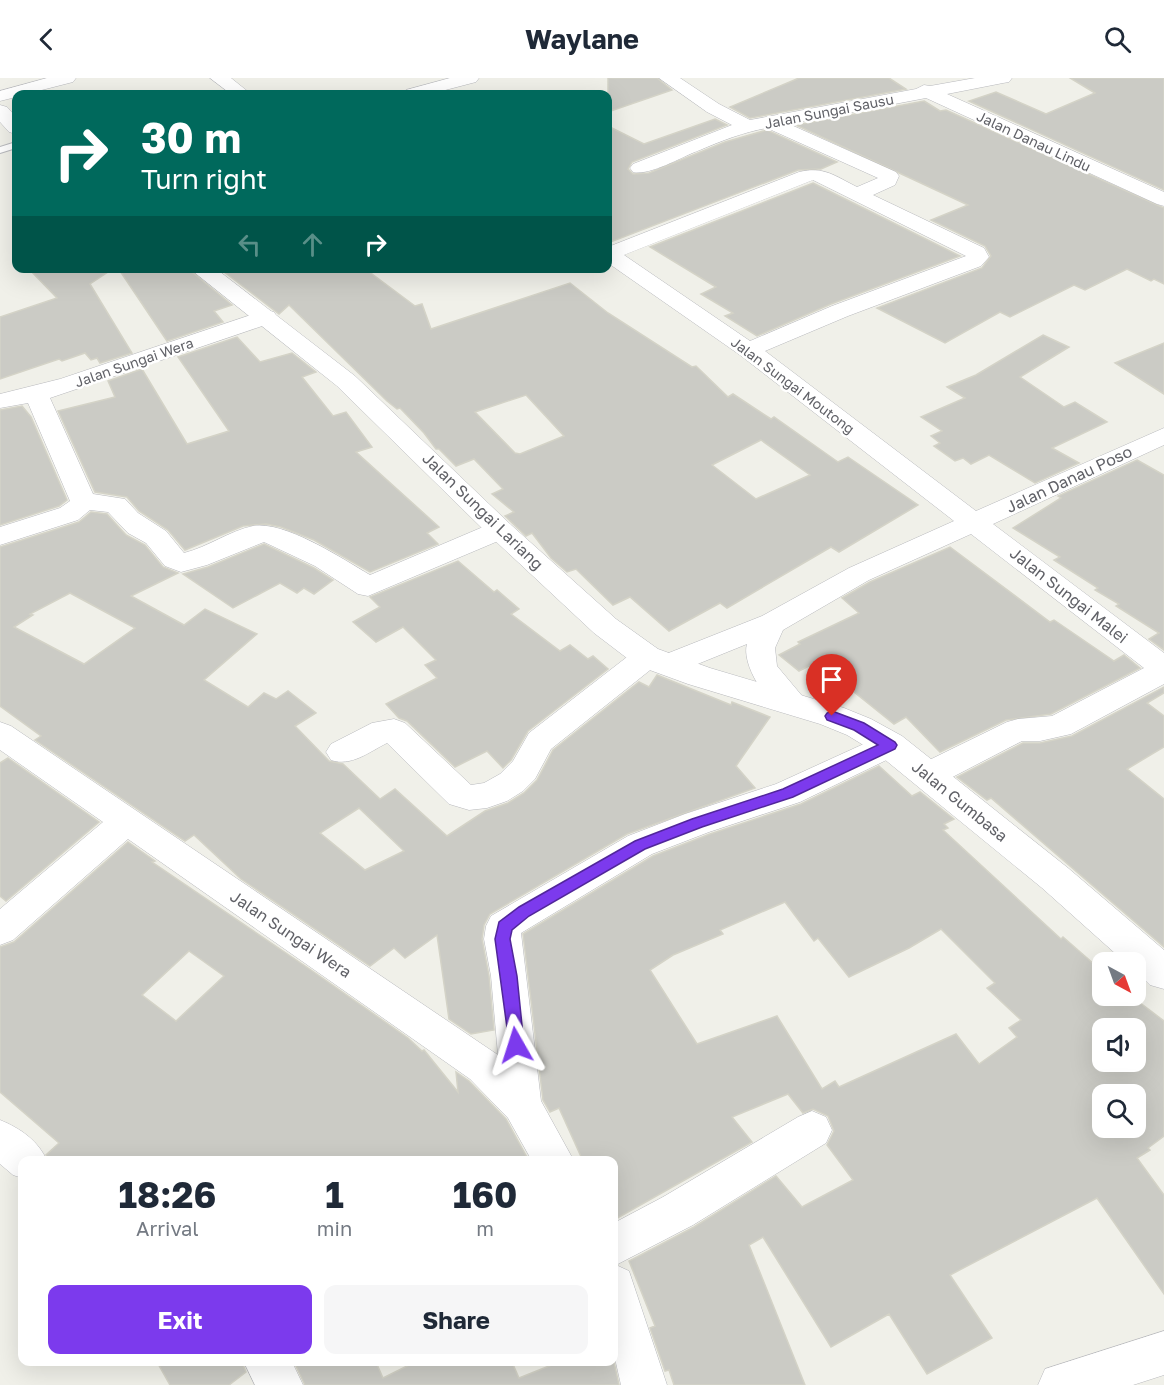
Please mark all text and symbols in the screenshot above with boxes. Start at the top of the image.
icon: back [30,23,63,56]
text: Waylane [525,23,639,55]
icon: search [1101,23,1134,56]
street label: Jalan Sungai Sausu [763,90,895,132]
street label: Jalan Danau Lindu [974,107,1094,175]
text: 30 m [141,112,241,162]
icon: right [42,114,120,192]
text: Turn right [141,163,267,195]
icon: left [233,228,266,261]
icon: ahead [296,228,329,261]
icon: right [359,228,392,261]
street label: Jalan Sungai Moutong [728,333,858,437]
street label: Jalan Sungai Wera [72,334,196,390]
street label: Jalan Danau Poso [1003,441,1135,517]
street label: Jalan Sungai Lariang [418,448,548,574]
street label: Jalan Sungai Malei [1006,543,1132,647]
pin [806,654,857,716]
icon: arrive [815,663,848,696]
street label: Jalan Gumbasa [908,756,1012,846]
street label: Jalan Sungai Wera [227,886,355,982]
north arrow [1092,952,1146,1006]
map controls [1092,952,1146,1138]
position arrow [484,1013,548,1077]
button: sound [1092,1018,1146,1072]
button: search [1092,1084,1146,1138]
text: 18:26 [118,1173,216,1216]
text: 1 [325,1173,344,1216]
text: 160 [453,1173,518,1216]
text: Arrival [136,1216,199,1240]
text: min [317,1216,352,1240]
text: m [476,1216,494,1240]
button: Exit [48,1285,312,1354]
button: Share [324,1285,588,1354]

